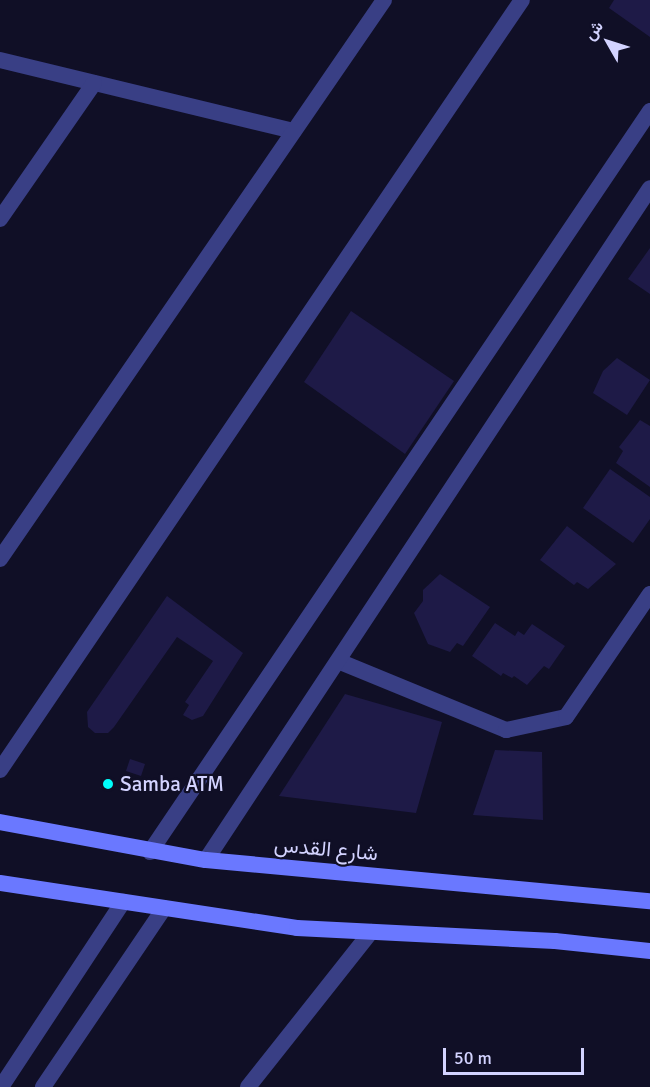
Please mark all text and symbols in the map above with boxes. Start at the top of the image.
north arrow [578,12,638,72]
text: ش [580,17,608,44]
place label: Samba ATM [120,771,224,797]
marker: Samba ATM [101,777,115,791]
street label: شارع القدس [273,832,379,866]
scale bar [446,1036,587,1074]
text: 50 m [454,1047,492,1069]

